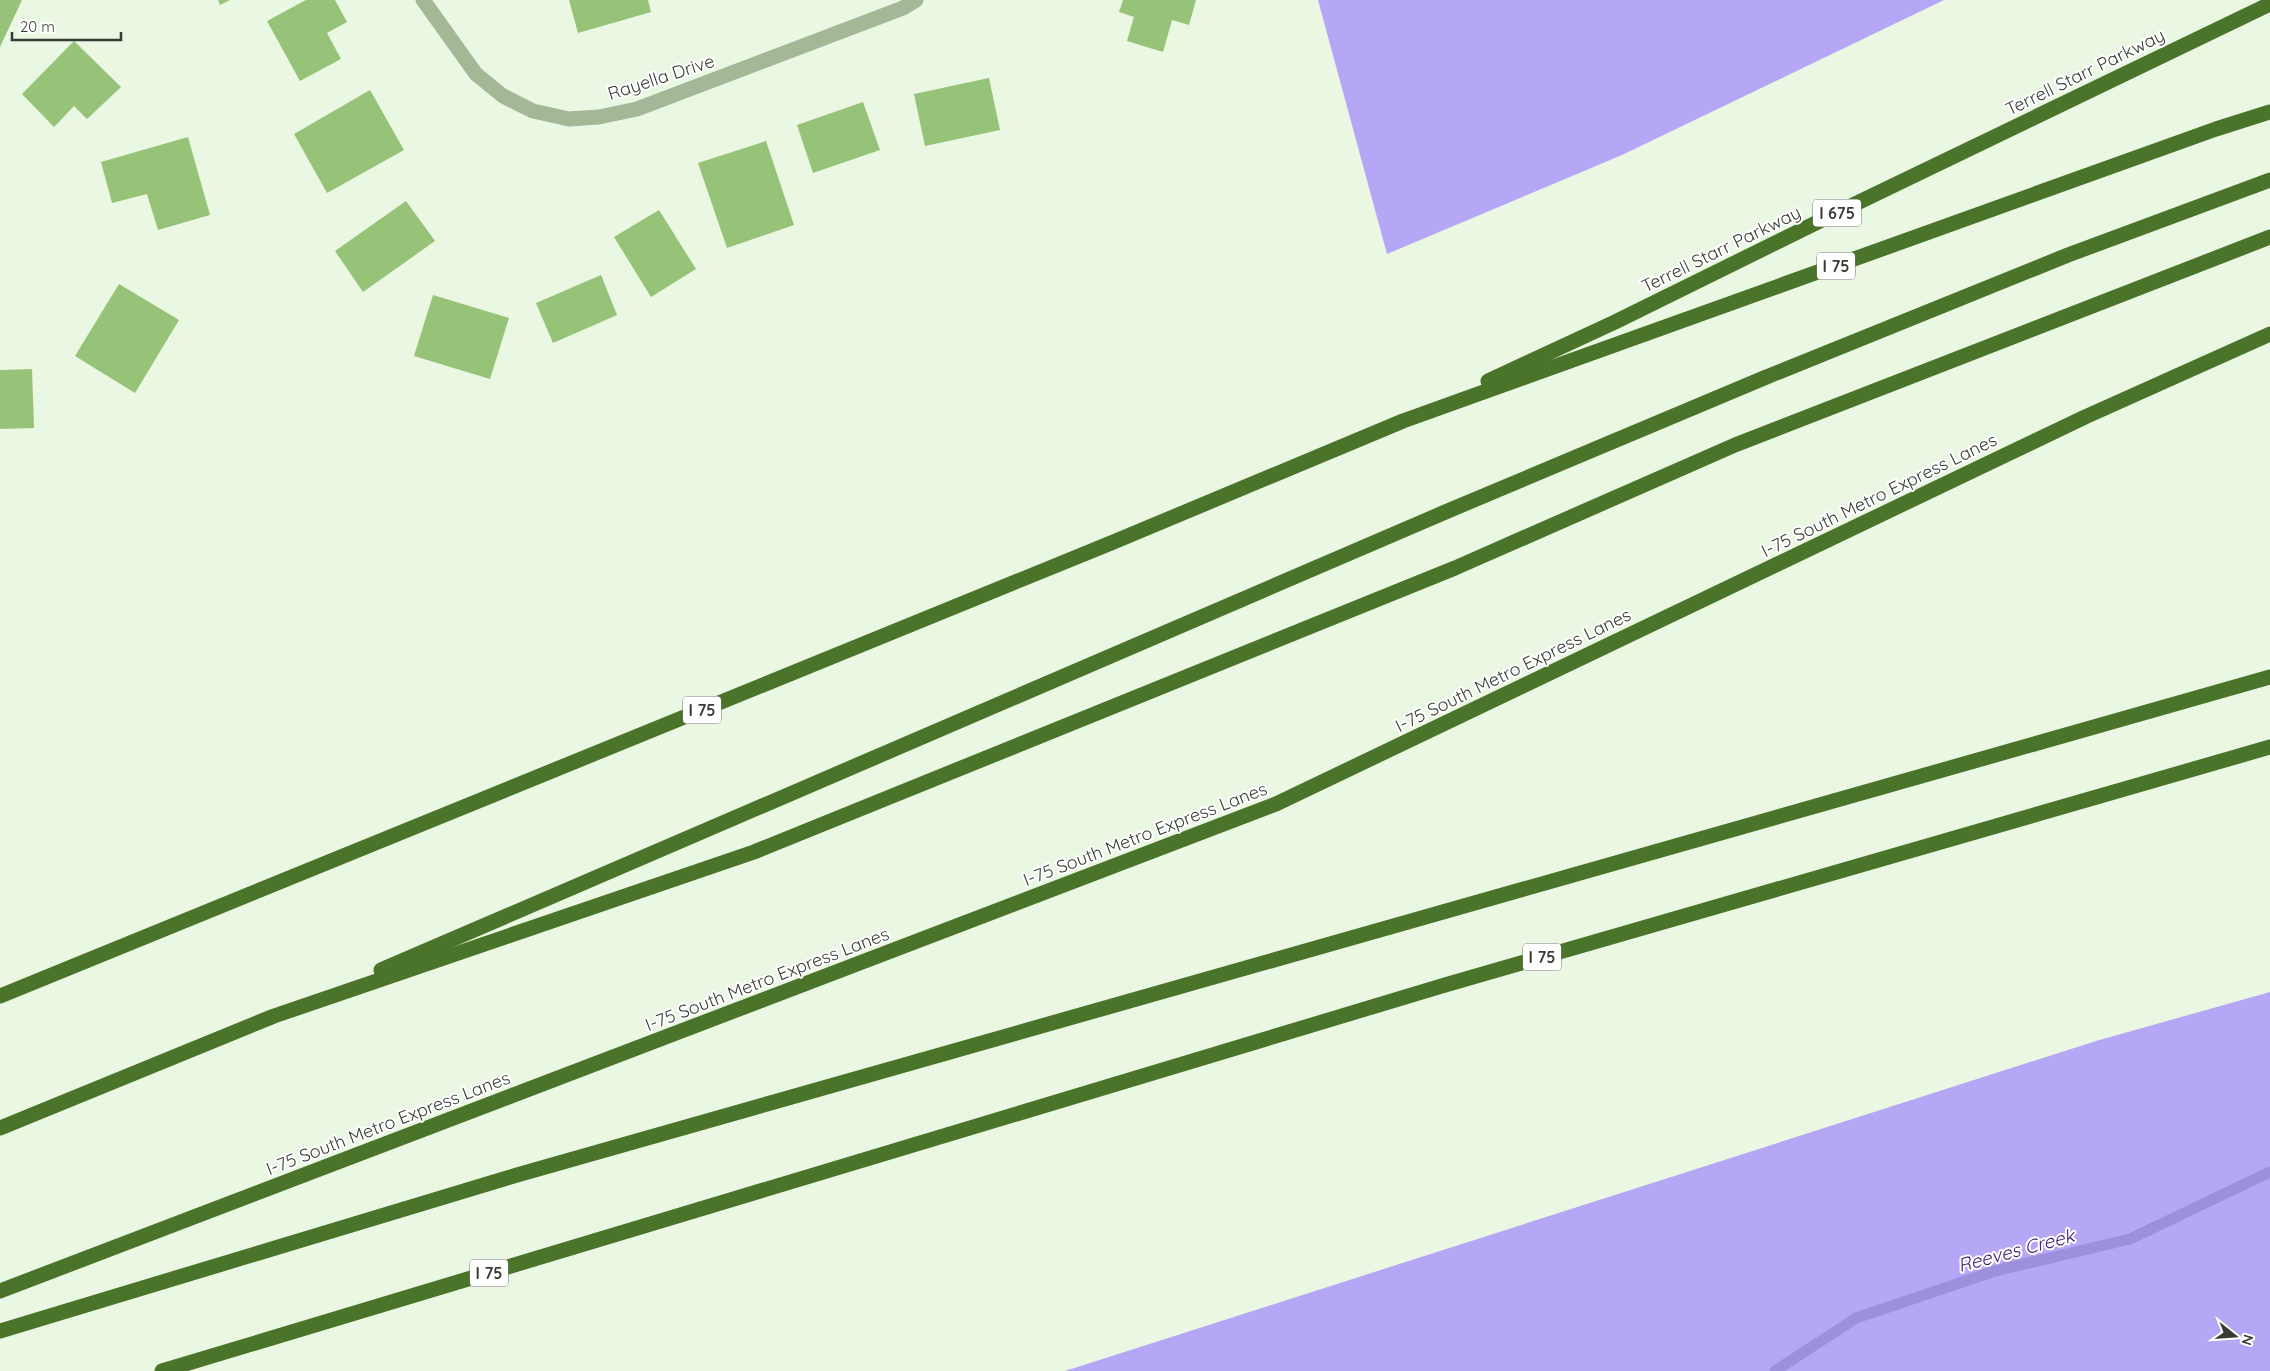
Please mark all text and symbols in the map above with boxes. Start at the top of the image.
scale bar [12,10,121,42]
text: 20 m [20,17,55,36]
street label: Terrell Starr Parkway [2002,23,2168,121]
street label: Rayella Drive [605,49,717,105]
street label: Terrell Starr Parkway [1638,200,1804,298]
road number: I 675 [1813,200,1861,227]
road number: I 75 [1817,252,1855,280]
street label: I-75 South Metro Express Lanes [1757,428,2001,562]
street label: I-75 South Metro Express Lanes [1391,603,1635,737]
road number: I 75 [683,696,721,724]
street label: I-75 South Metro Express Lanes [1020,777,1270,891]
street label: I-75 South Metro Express Lanes [642,922,892,1036]
road number: I 75 [1523,944,1561,970]
street label: I-75 South Metro Express Lanes [263,1066,513,1180]
water label: Reeves Creek [1955,1222,2079,1277]
road number: I 75 [470,1260,508,1286]
north arrow [2210,1311,2260,1361]
text: N [2237,1332,2258,1347]

